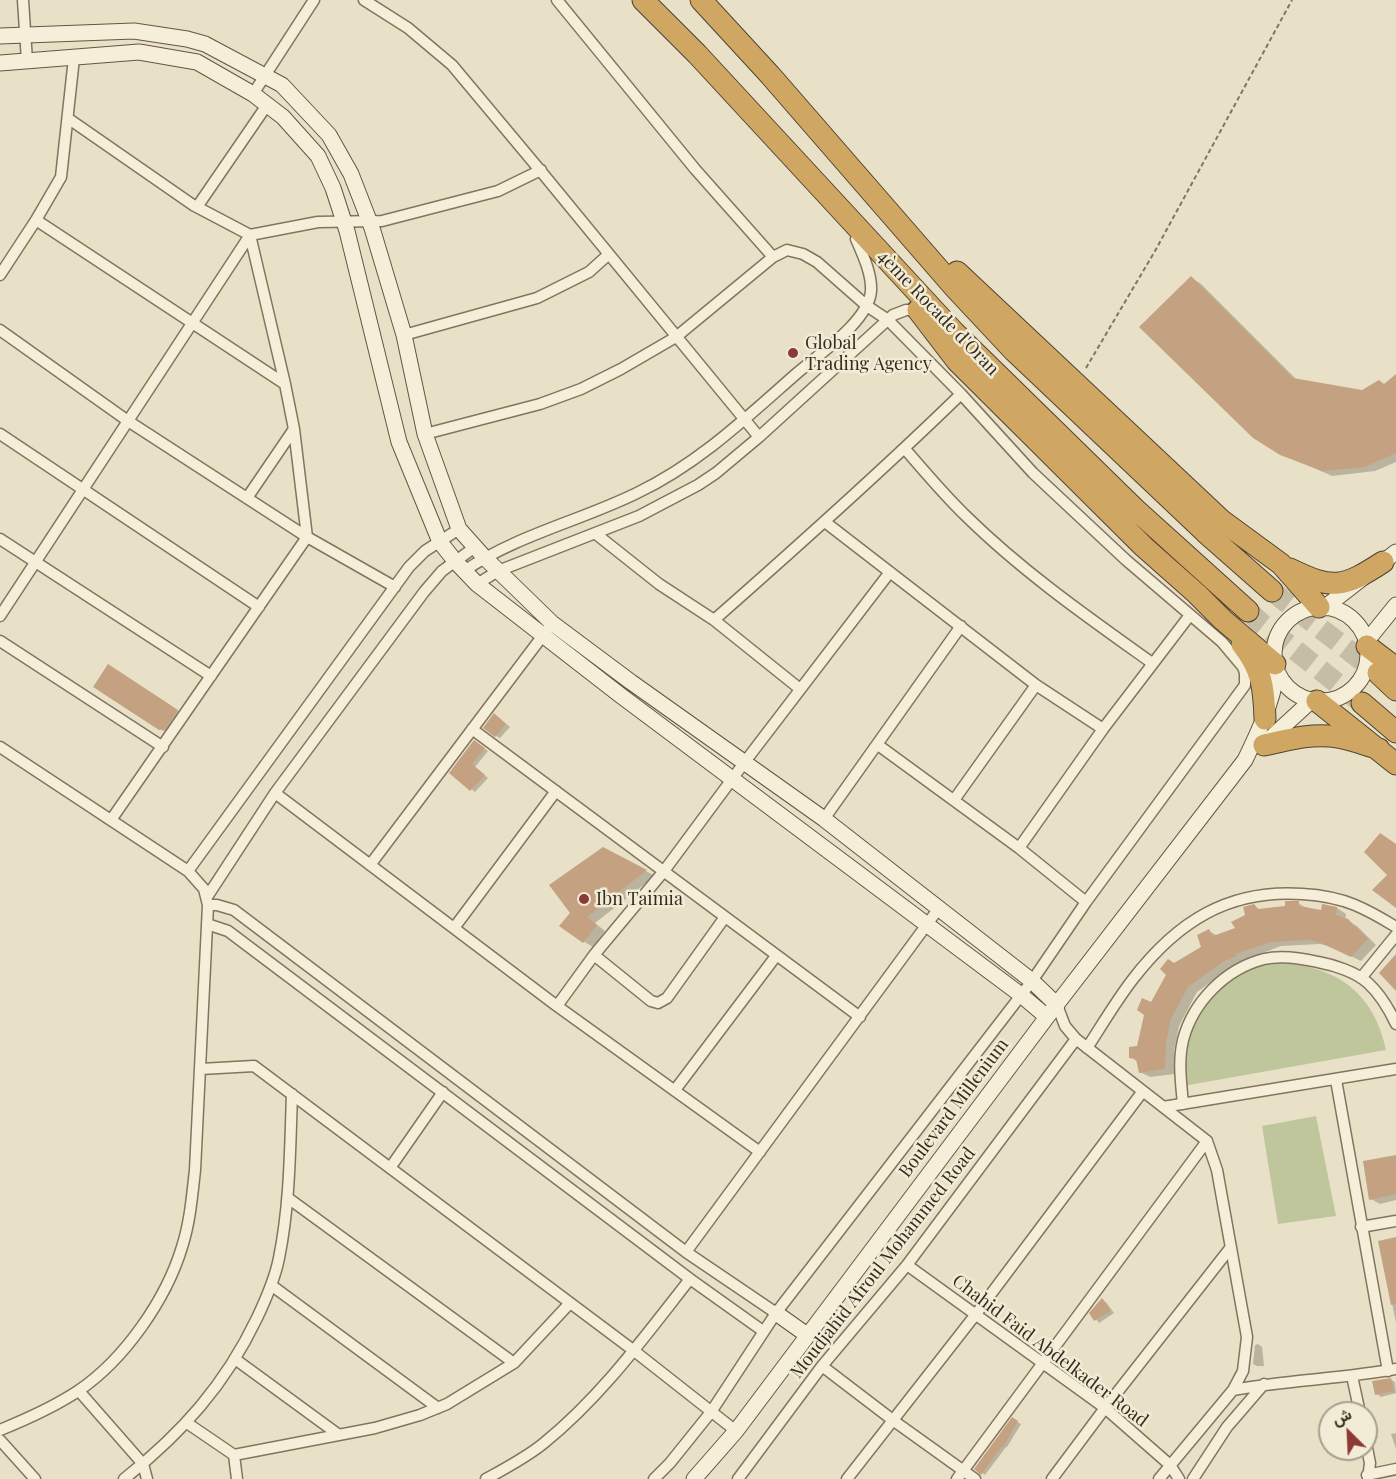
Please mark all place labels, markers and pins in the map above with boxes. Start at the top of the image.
place label: Global Trading Agency [805,332,932,374]
marker: Global Trading Agency [786,346,800,360]
place label: Ibn Taimia [596,888,683,910]
marker: Ibn Taimia [577,892,591,906]

